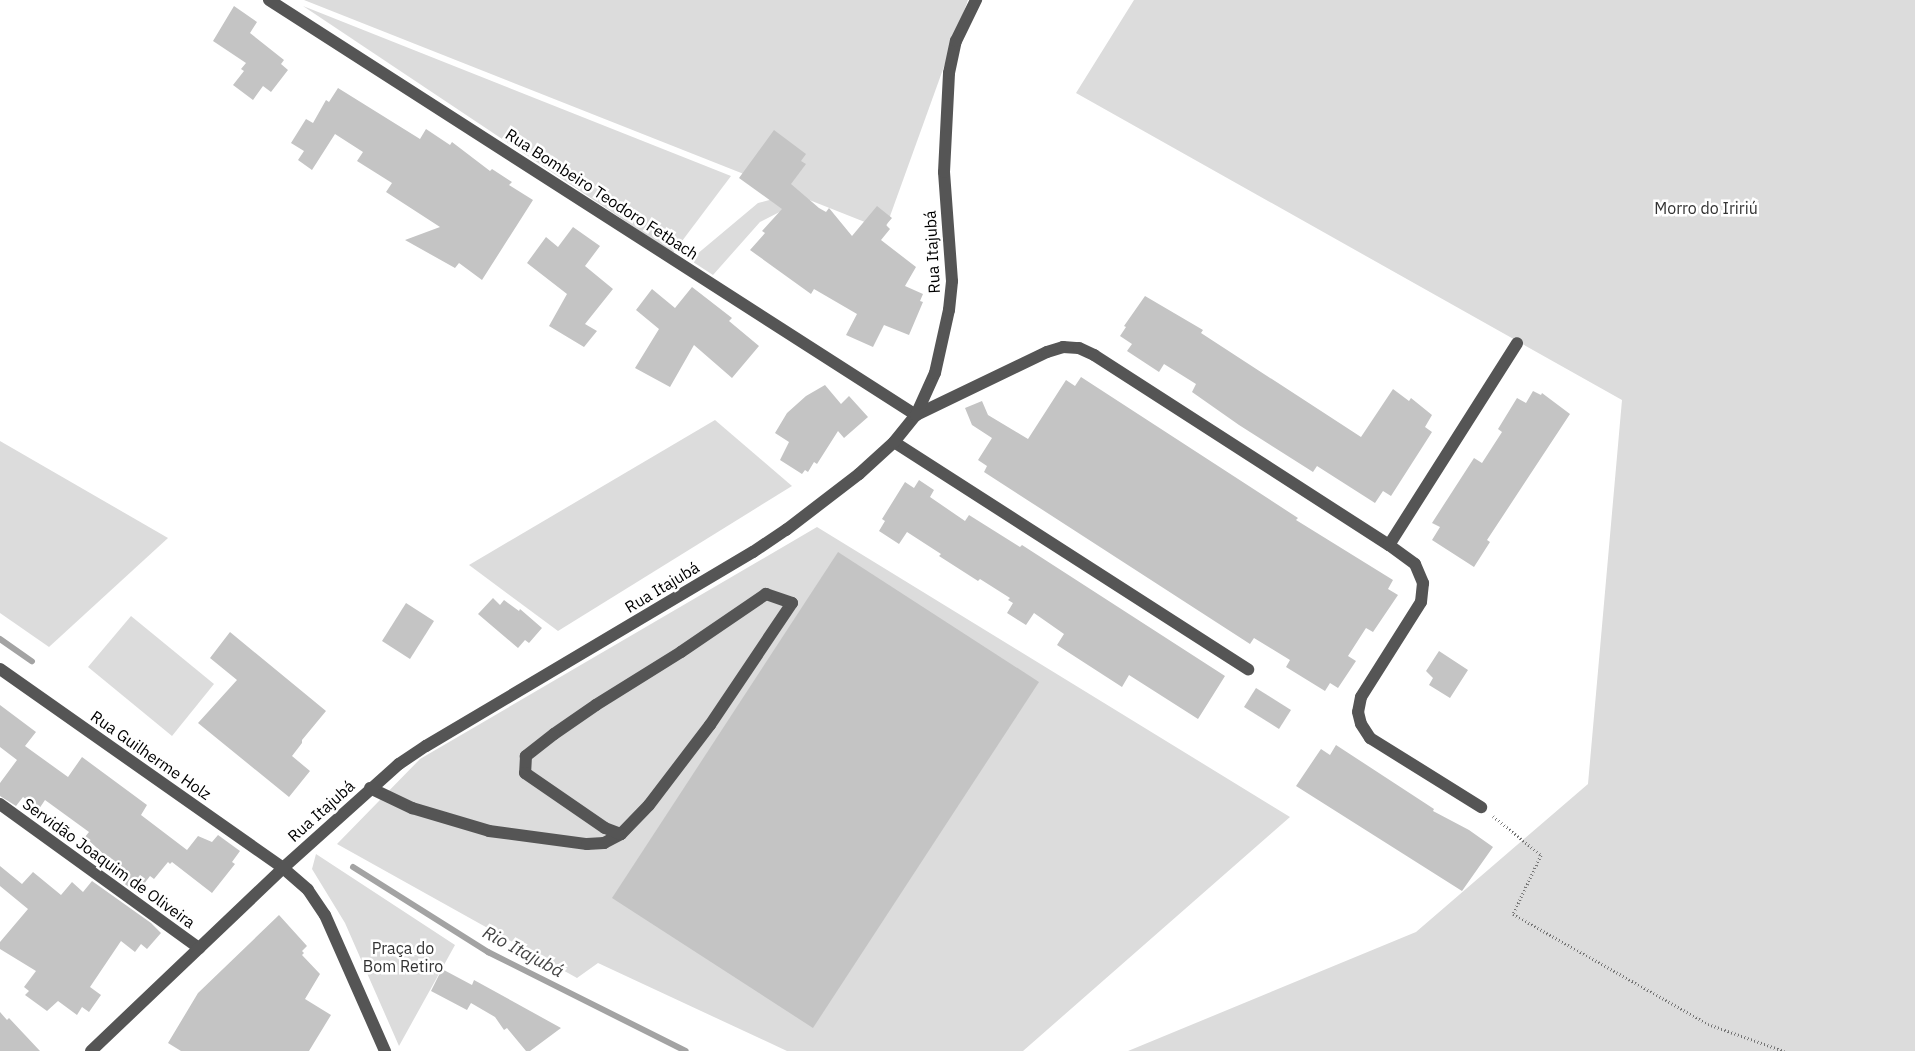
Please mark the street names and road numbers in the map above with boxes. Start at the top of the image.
street label: Rua Bombeiro Teodoro Fetbach [502,124,702,264]
street label: Rua Itajubá [920,210,944,294]
street label: Rua Itajubá [621,557,703,617]
street label: Rua Guilherme Holz [87,706,215,804]
street label: Rua Itajubá [284,776,358,846]
street label: Servidão Joaquim de Oliveira [19,794,199,932]

